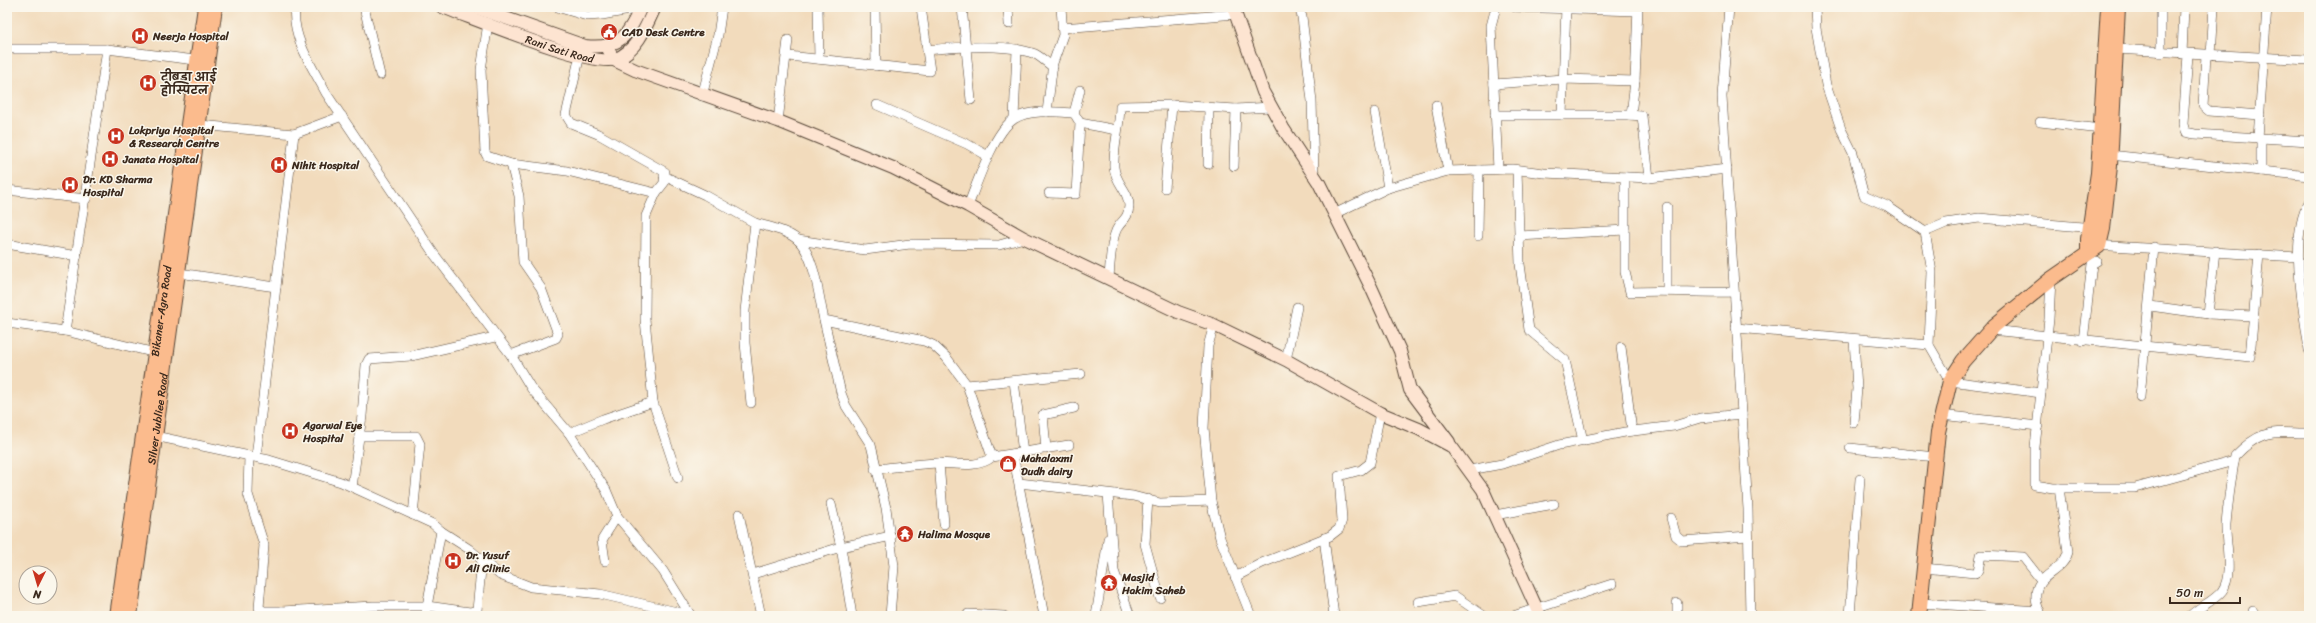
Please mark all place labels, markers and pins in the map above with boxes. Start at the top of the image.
public building icon: CAD Desk Centre [599,22,619,42]
place label: CAD Desk Centre [621,23,705,42]
hospital icon: Neerja Hospital [130,26,150,46]
place label: Neerja Hospital [152,27,229,46]
place label: टीबड़ा आई होस्पिटल [160,67,217,100]
hospital icon: टीबड़ा आई होस्पिटल [138,73,158,93]
place label: Lokpriya Hospital & Research Centre [129,121,219,153]
hospital icon: Lokpriya Hospital & Research Centre [106,126,126,146]
hospital icon: Janata Hospital [100,149,120,169]
place label: Janata Hospital [122,150,199,169]
hospital icon: Nihit Hospital [269,155,289,175]
place label: Nihit Hospital [291,156,360,175]
place label: Dr. KD Sharma Hospital [82,170,153,202]
hospital icon: Dr. KD Sharma Hospital [60,175,80,195]
place label: Agarwal Eye Hospital [302,416,363,448]
hospital icon: Agarwal Eye Hospital [280,421,300,441]
place label: Mahalaxmi Dudh dairy [1020,449,1074,481]
shop icon: Mahalaxmi Dudh dairy [998,454,1018,474]
temple icon: Halima Mosque [895,524,915,544]
place label: Halima Mosque [917,525,991,544]
place label: Dr. Yusuf Ali Clinic [465,546,510,578]
hospital icon: Dr. Yusuf Ali Clinic [443,551,463,571]
place label: Masjid Hakim Saheb [1121,568,1186,600]
temple icon: Masjid Hakim Saheb [1099,573,1119,593]

